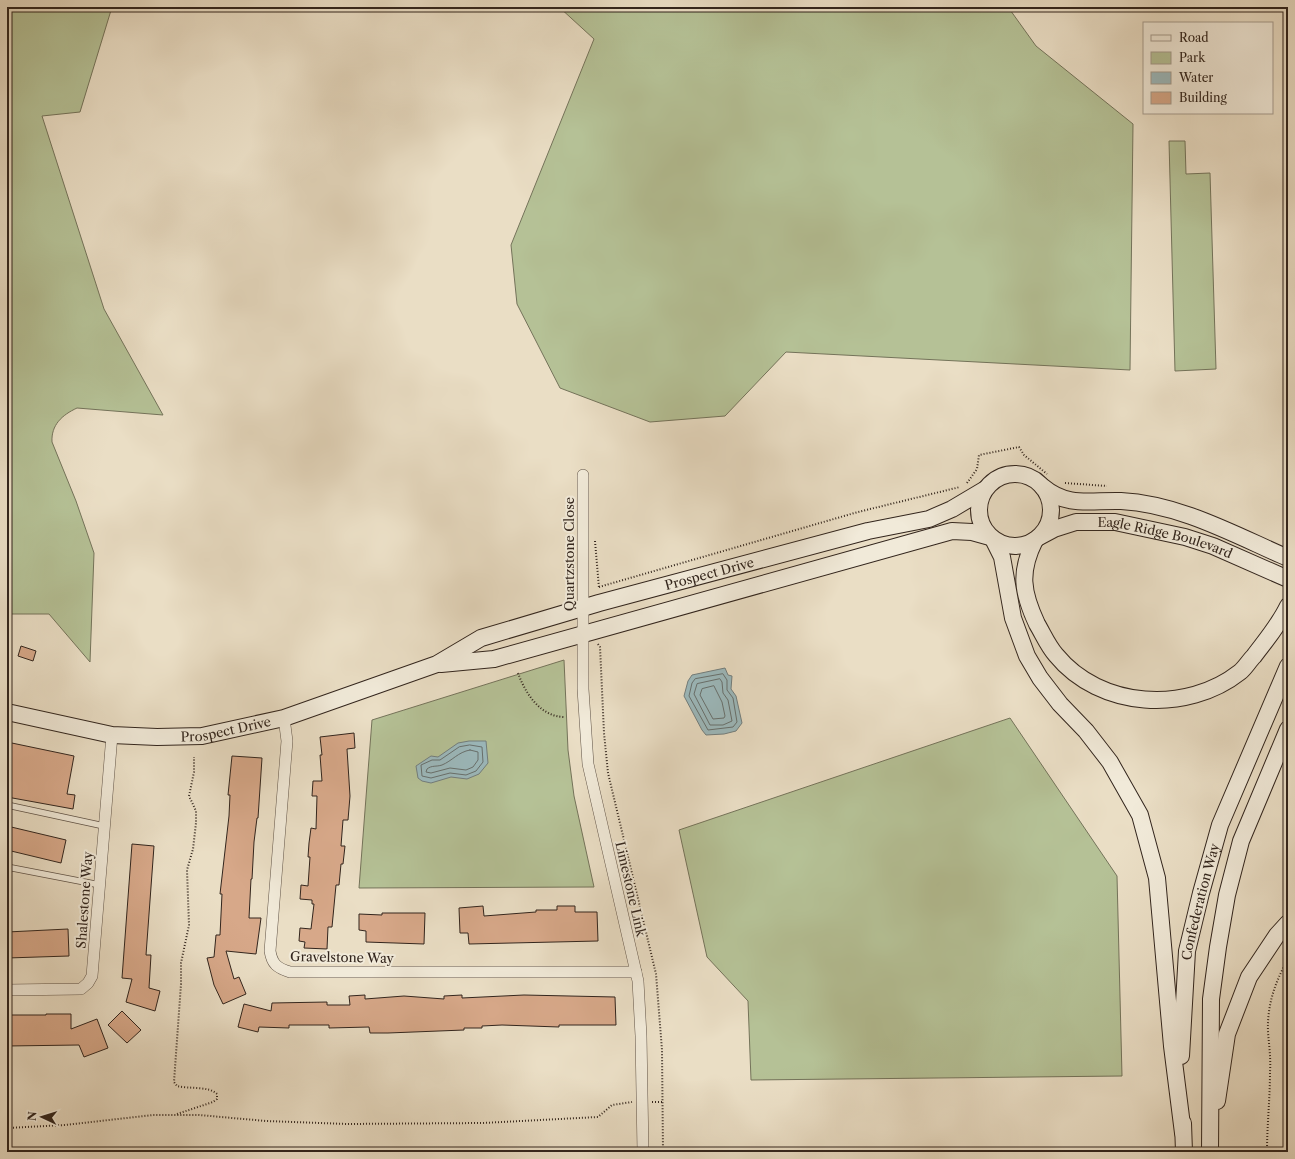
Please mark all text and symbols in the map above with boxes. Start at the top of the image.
legend [1143,22,1273,114]
text: Road [1179,30,1209,45]
text: Park [1179,50,1206,65]
text: Water [1178,70,1213,85]
text: Building [1179,90,1227,105]
street label: Quartzstone Close [561,497,577,611]
street label: Eagle Ridge Boulevard [1097,514,1235,562]
street label: Prospect Drive [663,554,755,593]
street label: Prospect Drive [180,713,272,744]
street label: Limestone Link [612,840,650,939]
street label: Confederation Way [1178,841,1223,961]
street label: Shalestone Way [73,850,95,949]
street label: Gravelstone Way [290,948,395,966]
north arrow [22,1097,62,1137]
text: N [25,1111,39,1122]

